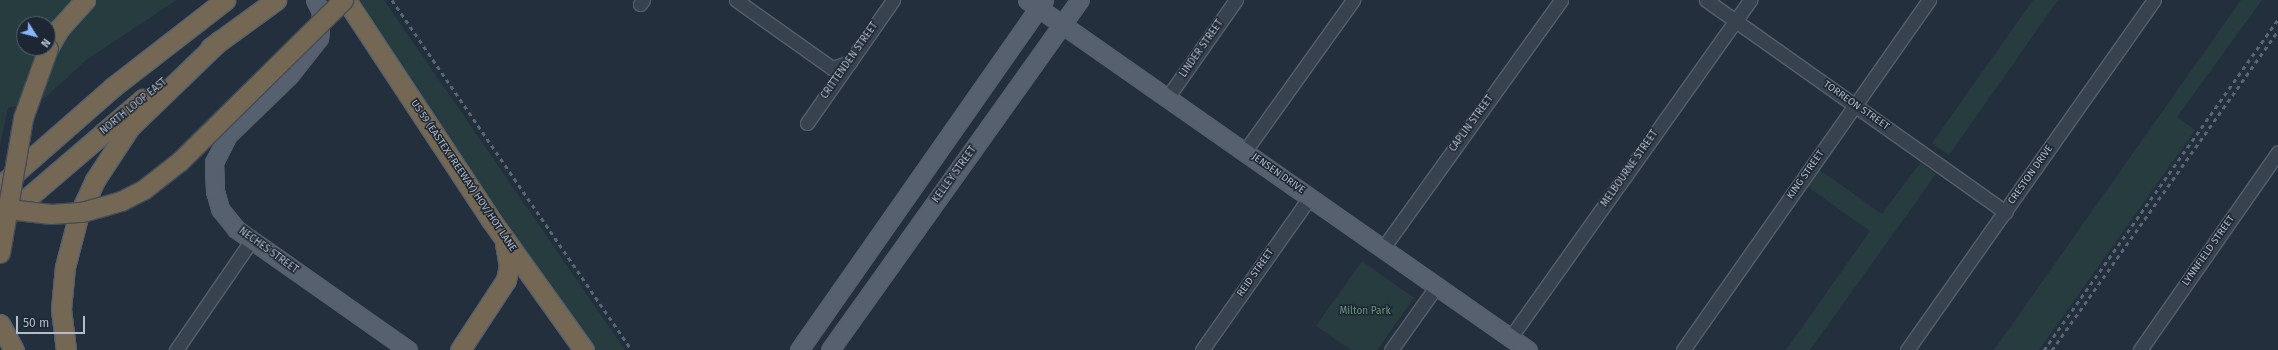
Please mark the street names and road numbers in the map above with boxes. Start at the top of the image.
street label: LINDER STREET [1178,18,1226,80]
street label: CRITTENDEN STREET [819,20,881,102]
street label: NORTH LOOP EAST [98,76,170,138]
street label: TORREON STREET [1821,79,1891,133]
street label: CAPLIN STREET [1447,93,1497,155]
street label: US 59 (EASTEX FREEWAY) HOV/HOT LANE [408,98,518,254]
street label: MELBOURNE STREET [1599,128,1661,210]
street label: CRESTON DRIVE [2006,143,2056,207]
street label: KELLEY STREET [930,144,980,206]
street label: KING STREET [1785,148,1827,202]
street label: JENSEN DRIVE [1249,151,1307,197]
street label: LYNNFIELD STREET [2180,214,2238,288]
street label: NECHES STREET [236,226,300,276]
street label: REID STREET [1235,247,1277,299]

